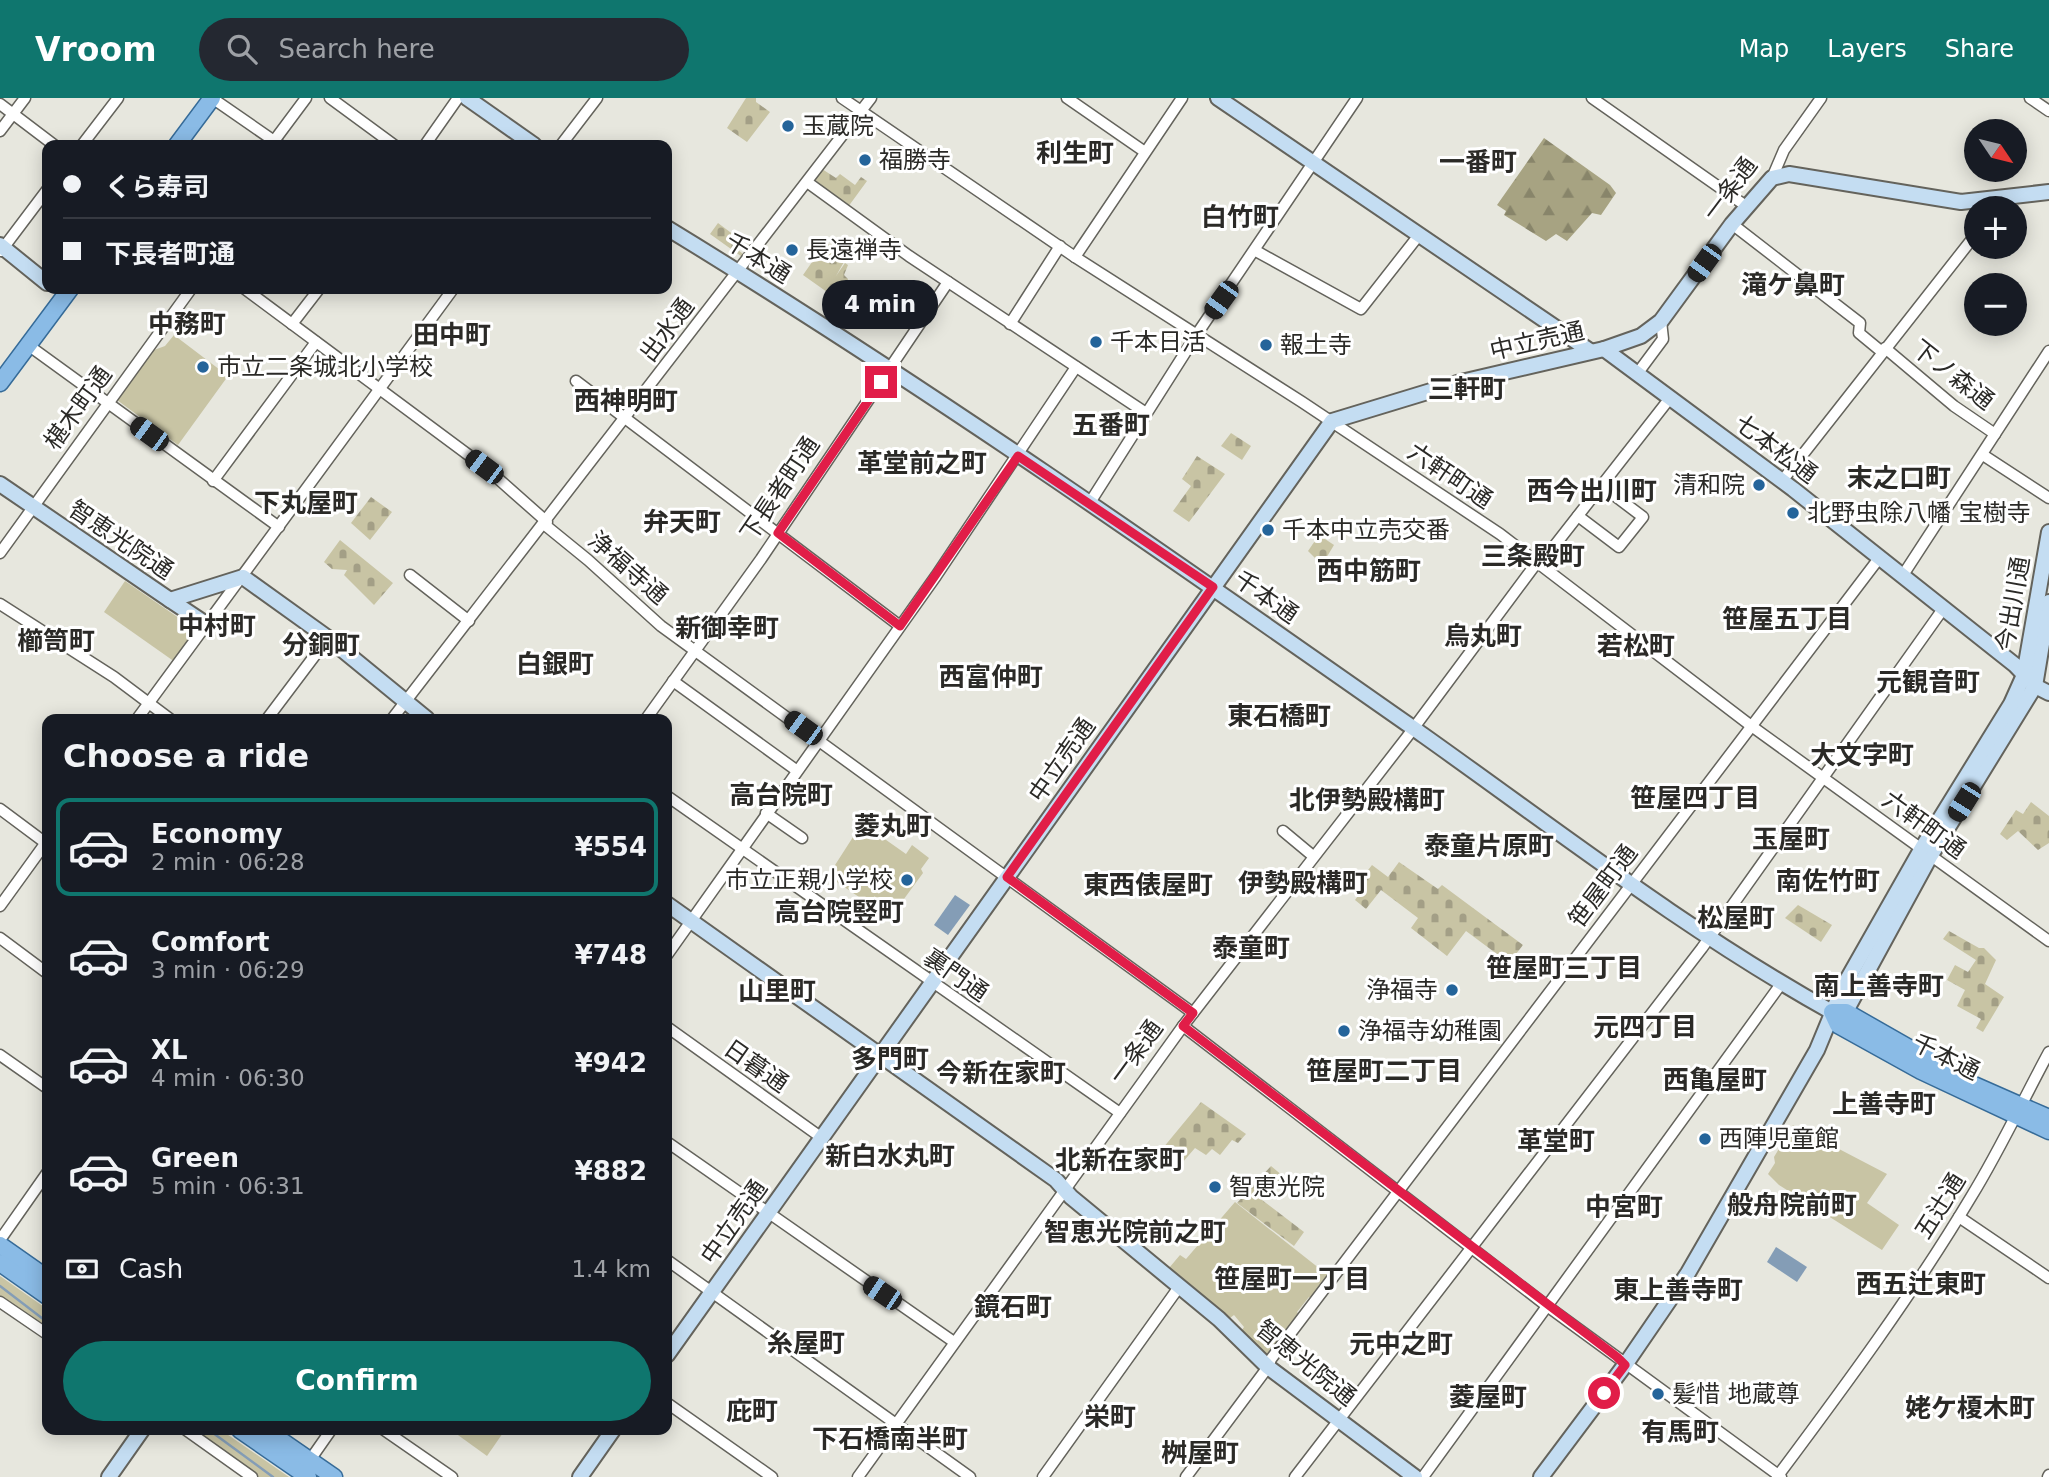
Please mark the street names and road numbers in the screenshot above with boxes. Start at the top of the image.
street label: 一条通 [1697,152,1763,226]
street label: 千本通 [720,227,796,289]
street label: 出水通 [634,293,700,367]
street label: 中立売通 [1487,317,1587,365]
street label: 下ノ森通 [1907,334,1999,416]
street label: 椹木町通 [38,361,118,455]
street label: 七本松通 [1729,409,1823,489]
street label: 下長者町通 [735,431,825,547]
street label: 六軒町通 [1402,438,1498,514]
street label: 智恵光院通 [63,495,179,585]
street label: 浄福寺通 [583,526,673,610]
street label: 今出川通 [1991,554,2035,654]
street label: 千本通 [1228,565,1304,629]
street label: 中立売通 [1023,713,1101,807]
street label: 六軒町通 [1877,785,1971,865]
street label: 笹屋町通 [1563,839,1643,933]
street label: 裏門通 [918,943,994,1007]
street label: 一条通 [1104,1015,1168,1089]
street label: 千本通 [1908,1028,1984,1086]
street label: 日暮通 [718,1034,794,1098]
street label: 五辻通 [1909,1168,1971,1244]
street label: 中立売通 [695,1175,773,1269]
street label: 智恵光院通 [1251,1314,1361,1412]

